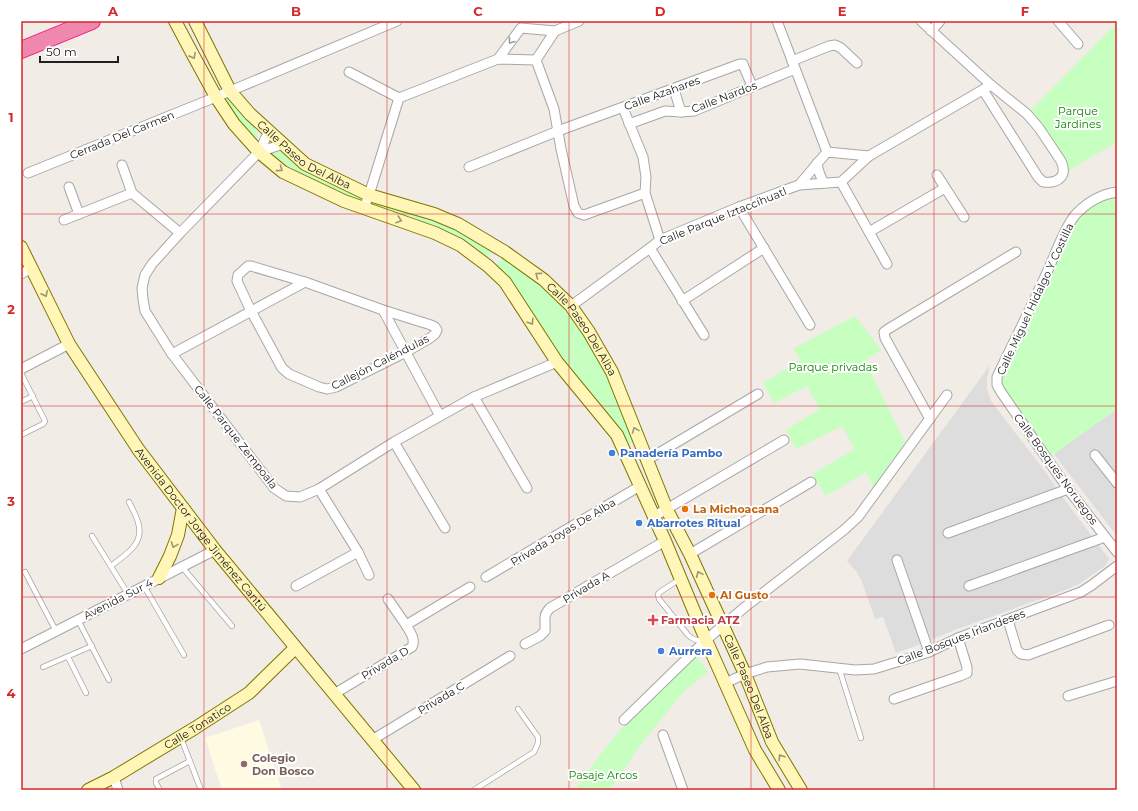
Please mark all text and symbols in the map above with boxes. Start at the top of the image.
text: A [107,3,119,19]
text: B [291,3,301,19]
text: C [473,3,483,19]
text: D [655,3,666,19]
text: E [838,3,847,19]
text: F [1021,3,1029,19]
one-way arrow [508,37,516,44]
scale bar [40,38,118,64]
text: 50 m [46,44,77,59]
one-way arrow [189,51,196,59]
street label: Calle Azahares [622,73,703,113]
street label: Calle Nardos [689,78,759,116]
park label: Parque Jardines [1054,104,1102,131]
street label: Cerrada Del Carmen [68,108,176,162]
text: 1 [8,109,14,125]
street label: Calle Paseo Del Alba [254,117,353,192]
one-way arrow [275,164,282,171]
street label: Calle Parque Iztaccíhuatl [657,184,789,248]
one-way arrow [395,216,402,224]
street label: Calle Miguel Hidalgo Y Costilla [994,221,1076,377]
one-way arrow [535,273,542,280]
street label: Calle Paseo Del Alba [544,279,620,378]
one-way arrow [40,290,48,298]
text: 2 [7,301,15,317]
one-way arrow [526,318,534,325]
street label: Callejón Caléndulas [329,331,432,393]
park label: Parque privadas [788,360,878,374]
street label: Calle Parque Zempoala [191,382,281,492]
street label: Calle Bosques Noruegos [1011,411,1101,528]
one-way arrow [632,427,640,434]
street label: Avenida Doctor Jorge Jiménez Cantú [132,445,270,614]
place label: Panadería Pambo [620,446,723,460]
marker: Panadería Pambo [607,448,617,458]
text: 3 [6,493,15,509]
street label: Privada Joyas De Alba [508,495,618,569]
place label: La Michoacana [693,502,779,516]
marker: La Michoacana [680,504,690,514]
place label: Abarrotes Ritual [646,516,741,530]
marker: Abarrotes Ritual [634,518,644,528]
one-way arrow [171,541,179,548]
street label: Privada A [560,568,612,606]
one-way arrow [696,571,704,579]
street label: Avenida Sur 4 [81,575,156,622]
place label: Al Gusto [719,588,769,602]
marker: Al Gusto [707,590,717,600]
street label: Calle Bosques Irlandeses [895,606,1028,668]
place label: Farmacia ATZ [661,613,740,627]
marker: Farmacia ATZ [648,615,658,625]
street label: Calle Paseo Del Alba [721,632,777,741]
street label: Privada D [359,643,411,683]
place label: Aurrera [668,644,712,658]
marker: Aurrera [656,646,666,656]
street label: Privada C [415,679,467,717]
text: 4 [7,685,16,701]
street label: Calle Tonatico [161,699,234,752]
place label: Colegio Don Bosco [252,751,314,778]
one-way arrow [778,754,785,761]
marker: Colegio Don Bosco [239,759,249,769]
park label: Pasaje Arcos [568,768,638,782]

